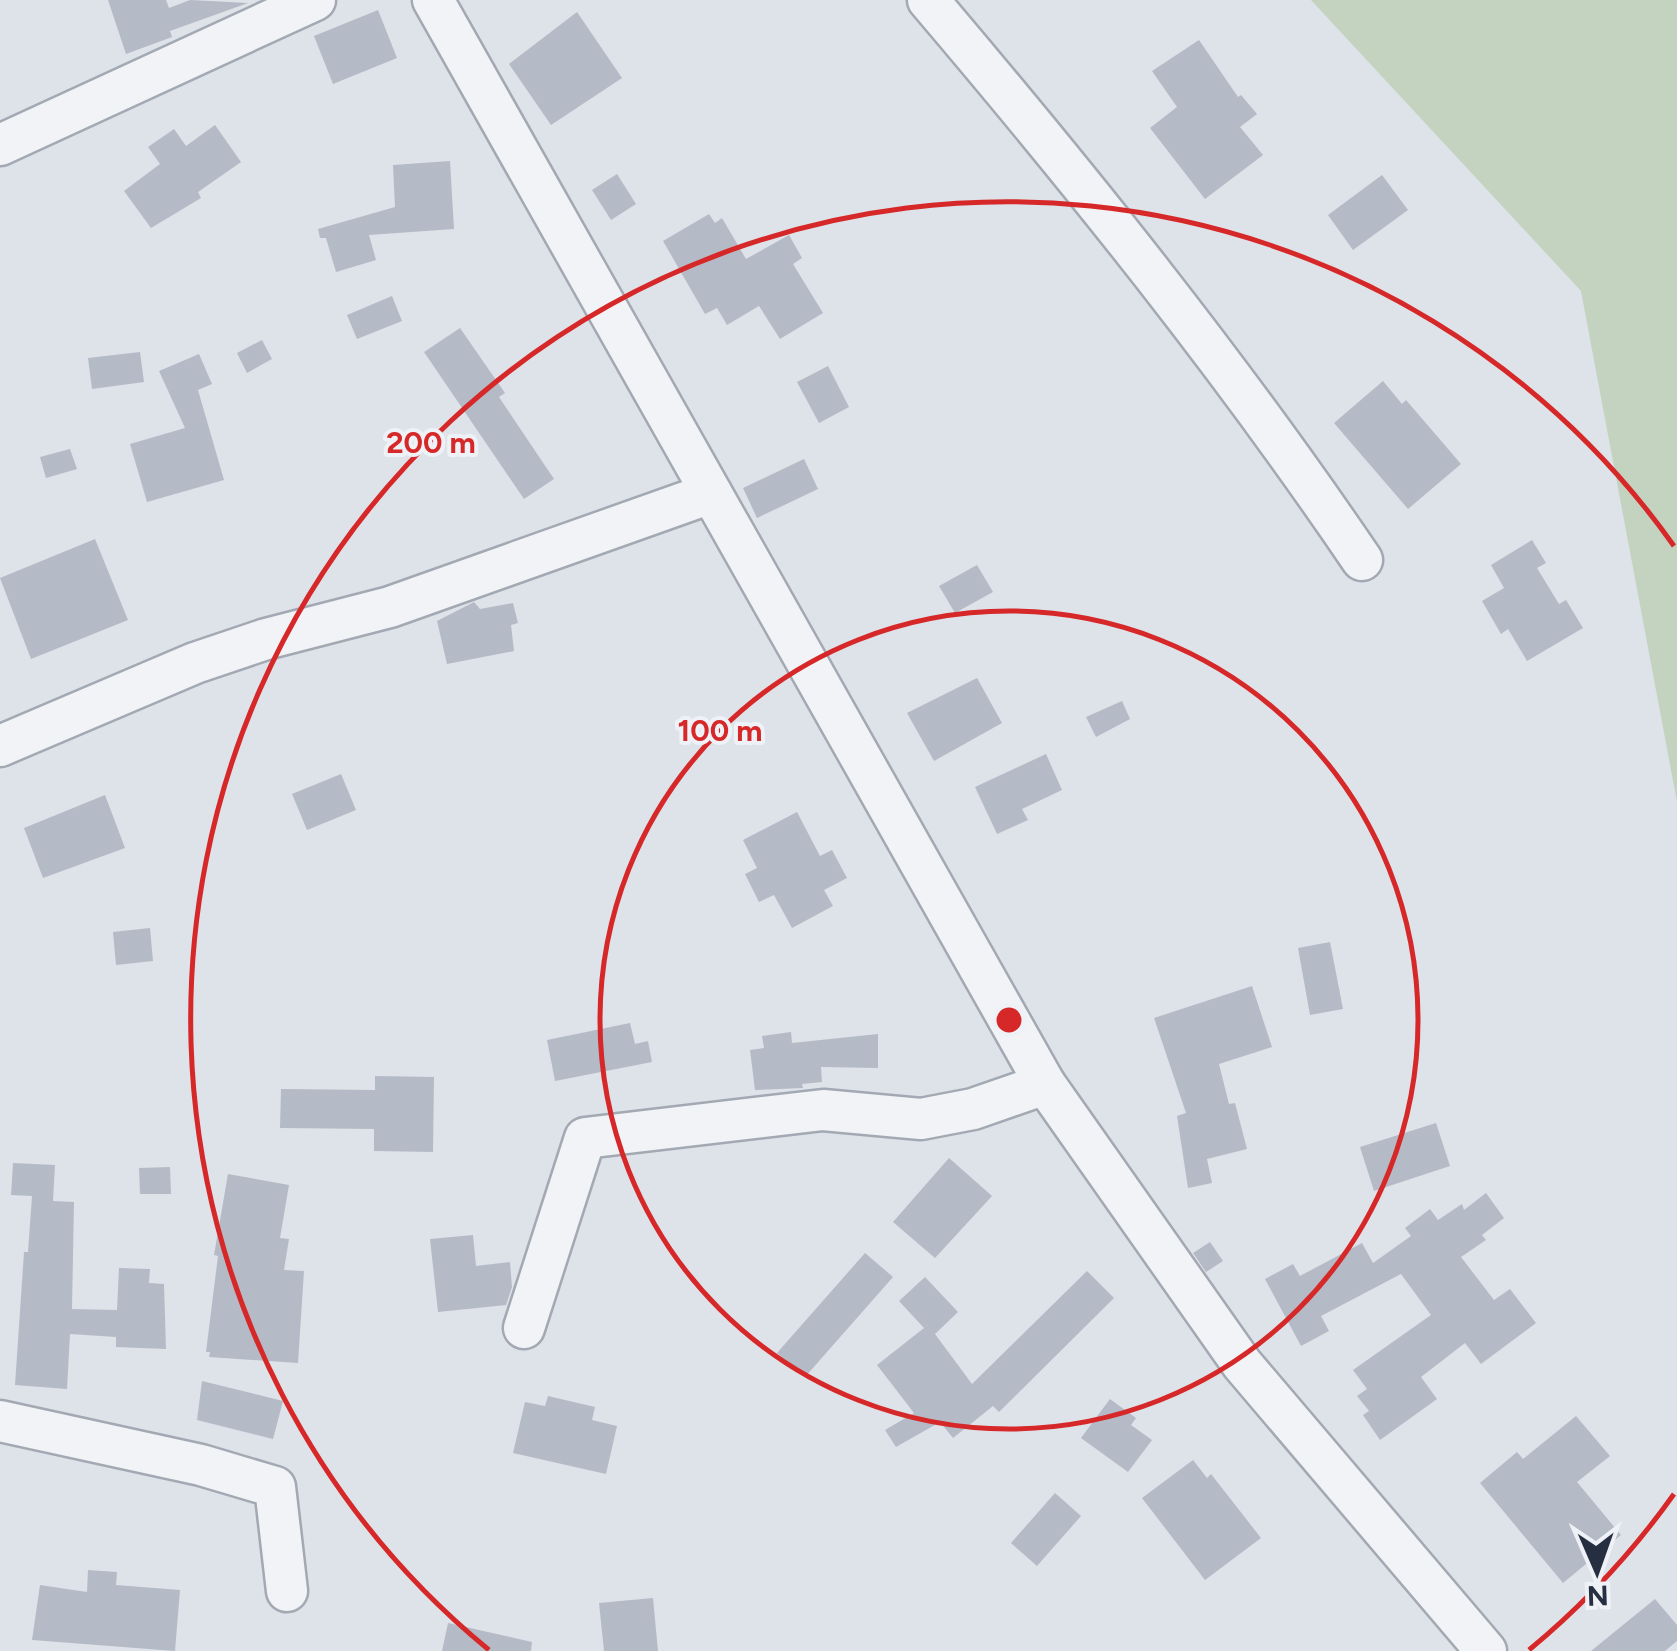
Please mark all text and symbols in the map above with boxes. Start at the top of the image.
text: 200 m [386,424,476,461]
text: 100 m [678,712,762,749]
centre of rings [991,1002,1027,1038]
north arrow [1547,1521,1647,1621]
text: N [1586,1579,1609,1613]

